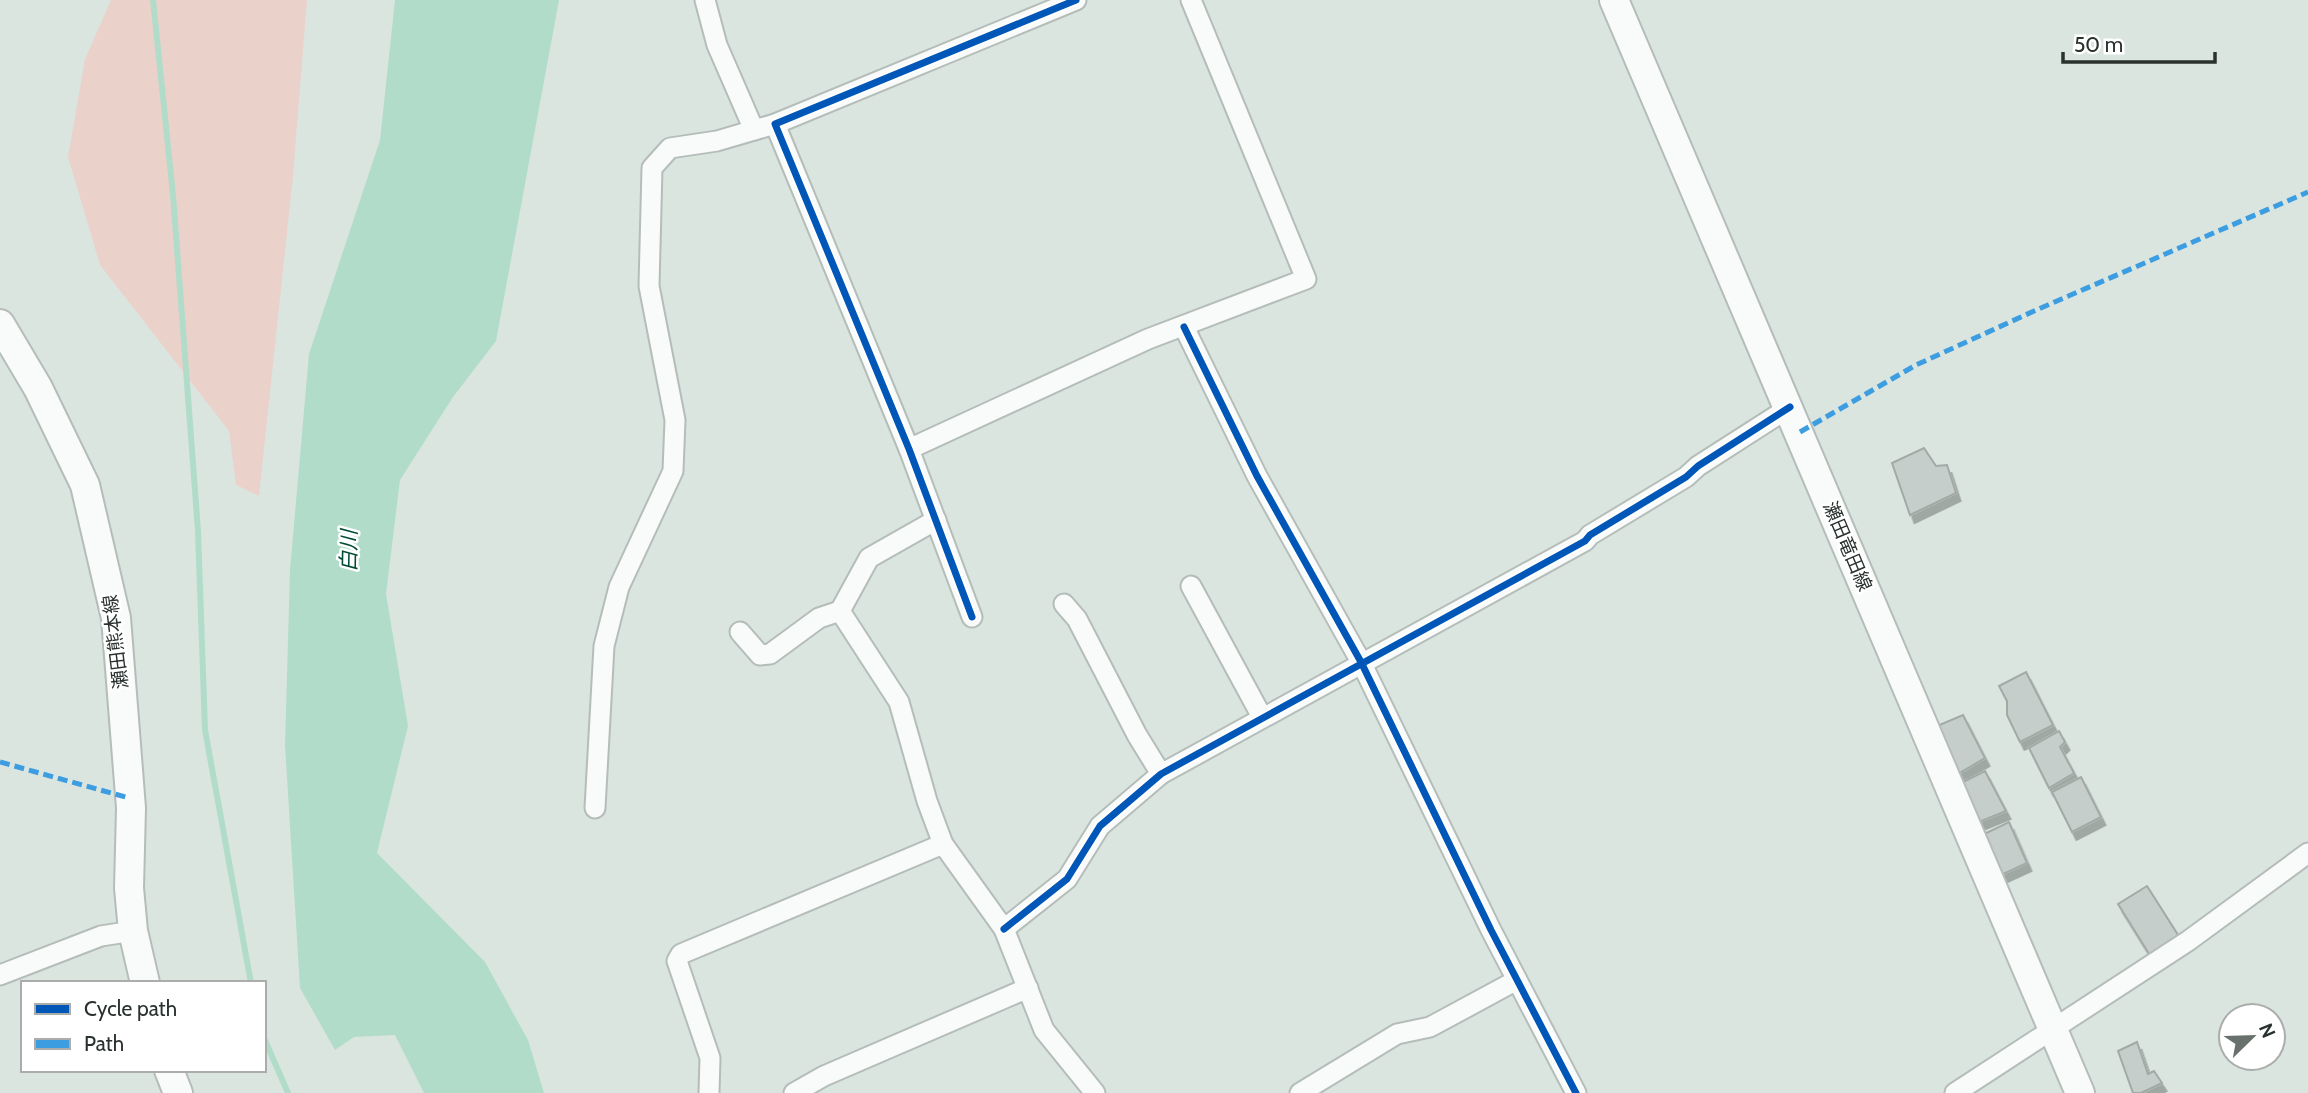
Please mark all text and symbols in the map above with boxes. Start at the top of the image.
scale bar [2063,21,2215,65]
text: 50 m [2074,32,2123,57]
street label: 瀬田竜田線 [1818,498,1877,594]
water label: 白川 [336,528,361,572]
street label: 瀬田熊本線 [98,593,133,690]
legend [21,981,266,1072]
text: Cycle path [84,996,177,1021]
north arrow [2217,1002,2287,1072]
text: N [2254,1020,2280,1041]
text: Path [84,1031,124,1056]

